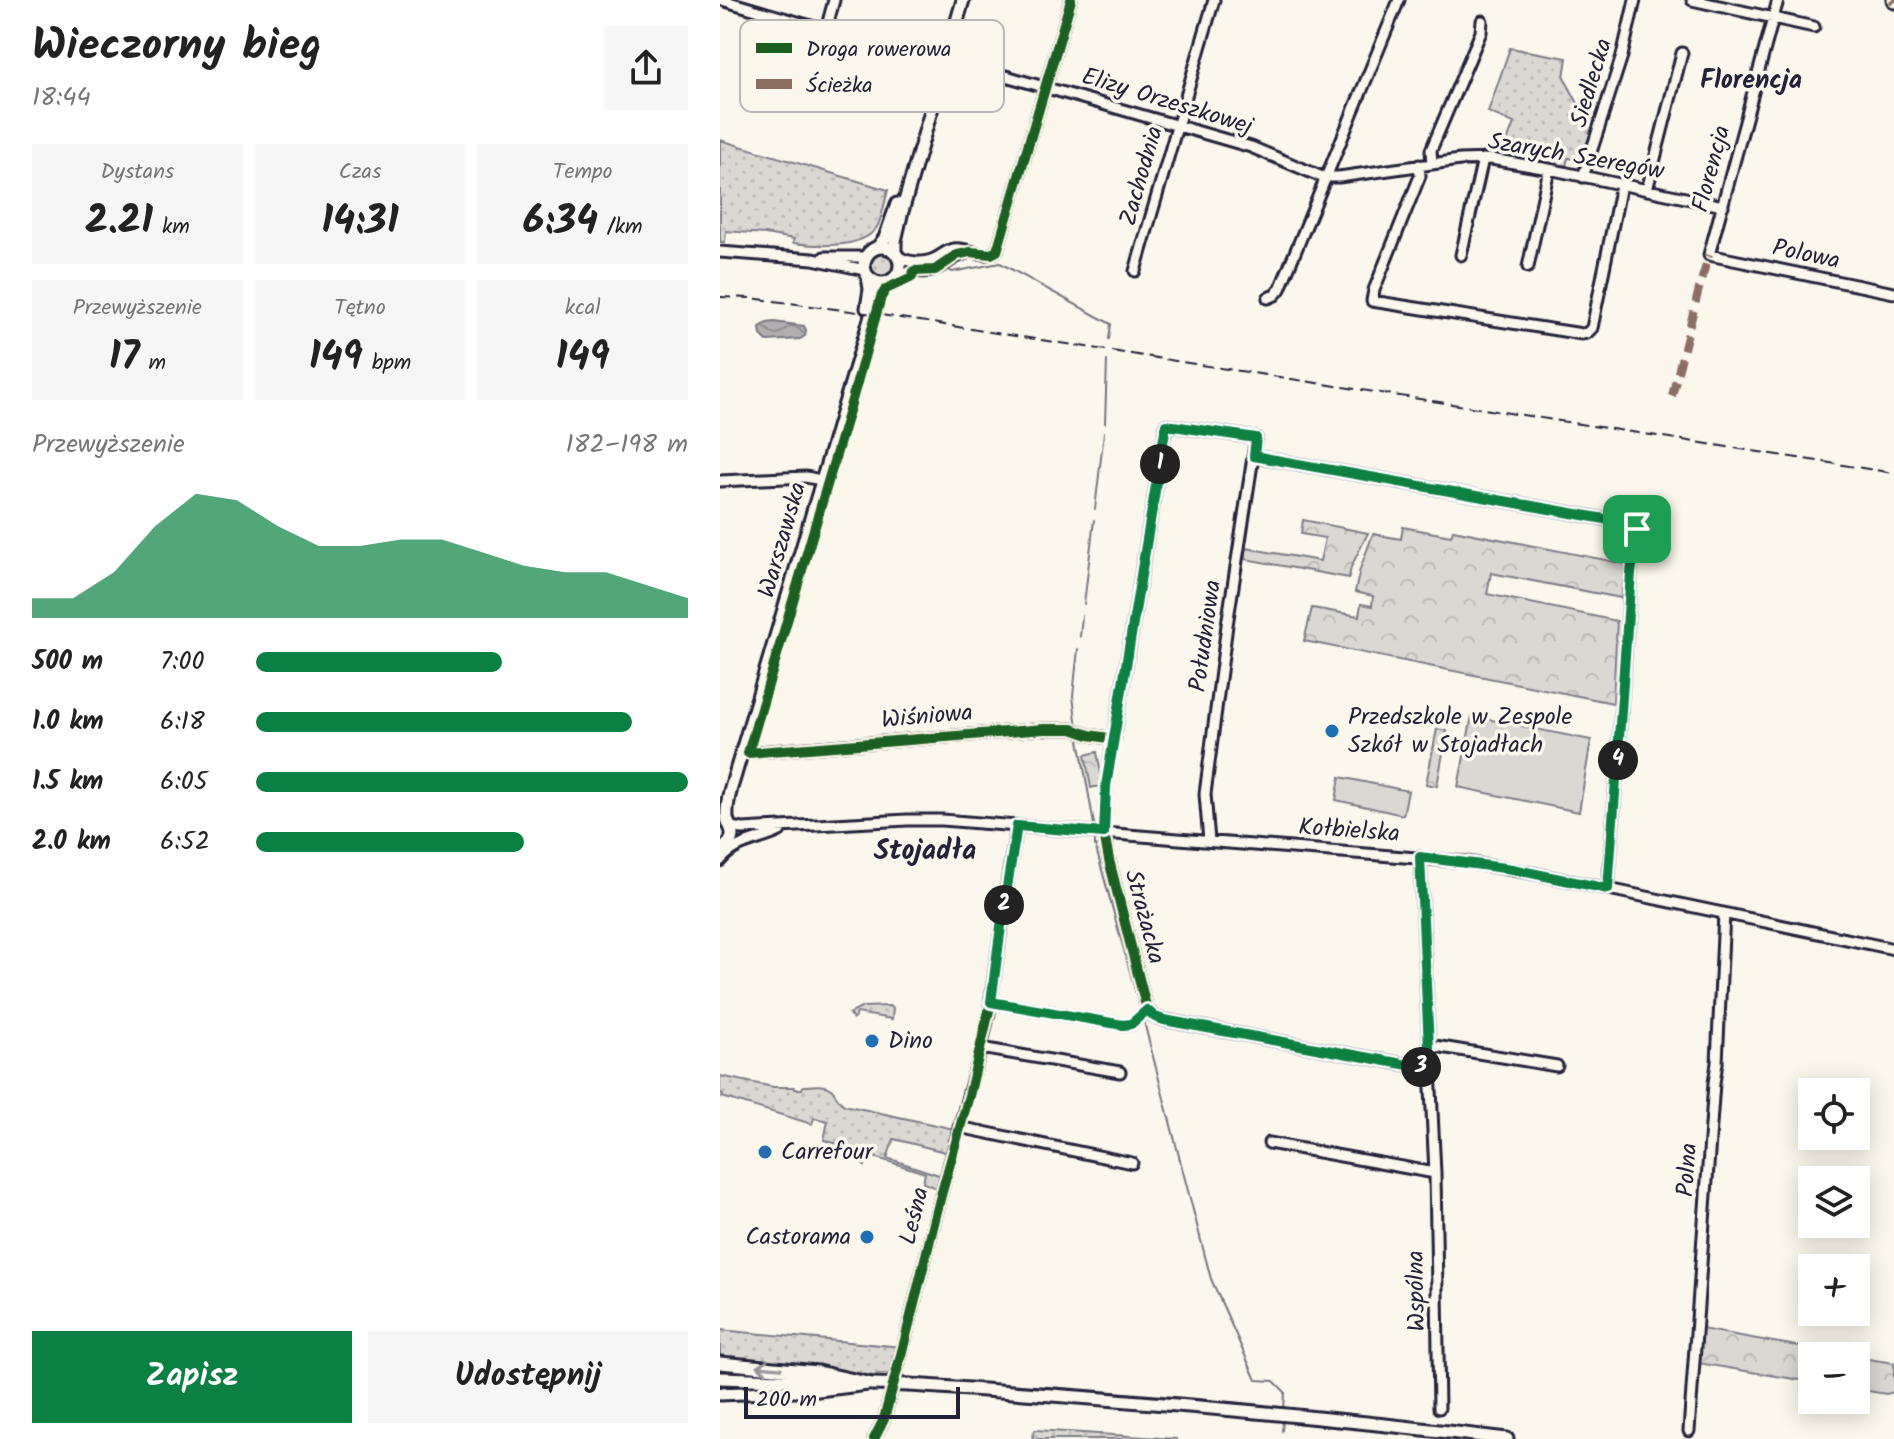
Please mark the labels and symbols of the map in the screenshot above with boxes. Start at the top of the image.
legend [740,20,1004,112]
text: Droga rowerowa [806,33,951,68]
street label: Siedlecka [1560,34,1624,132]
street label: Elizy Orzeszkowej [1077,57,1258,147]
district label: Florencja [1700,60,1802,102]
text: Ścieżka [806,69,873,104]
street label: Zachodnia [1109,121,1175,231]
street label: Florencja [1682,121,1742,217]
street label: Szarych Szeregów [1485,122,1668,192]
street label: Polowa [1769,229,1843,281]
pin: 1 [1140,444,1180,484]
street label: Warszawska [748,477,818,603]
pin [1603,495,1671,563]
street label: Południowa [1179,577,1233,695]
street label: Wiśniowa [880,694,974,740]
place label: Przedszkole w Zespole Szkół w Stojadłach [1348,698,1572,765]
marker: Przedszkole w Zespole Szkół w Stojadłach [1323,722,1341,740]
pin: 4 [1598,740,1638,780]
street label: Kołbielska [1297,808,1401,854]
district label: Stojadła [874,829,976,874]
street label: Strażacka [1113,866,1175,968]
pin: 2 [984,885,1024,925]
place label: Dino [888,1022,933,1061]
marker: Dino [863,1032,881,1050]
pin: 3 [1401,1047,1441,1087]
place label: Carrefour [781,1133,875,1172]
street label: Polna [1667,1142,1709,1198]
marker: Carrefour [756,1143,774,1161]
street label: Leśna [889,1183,941,1249]
place label: Castorama [745,1218,851,1257]
marker: Castorama [858,1228,876,1246]
street label: Wspólna [1397,1250,1437,1332]
one-way arrow [756,1360,783,1375]
scale bar [744,1383,960,1419]

